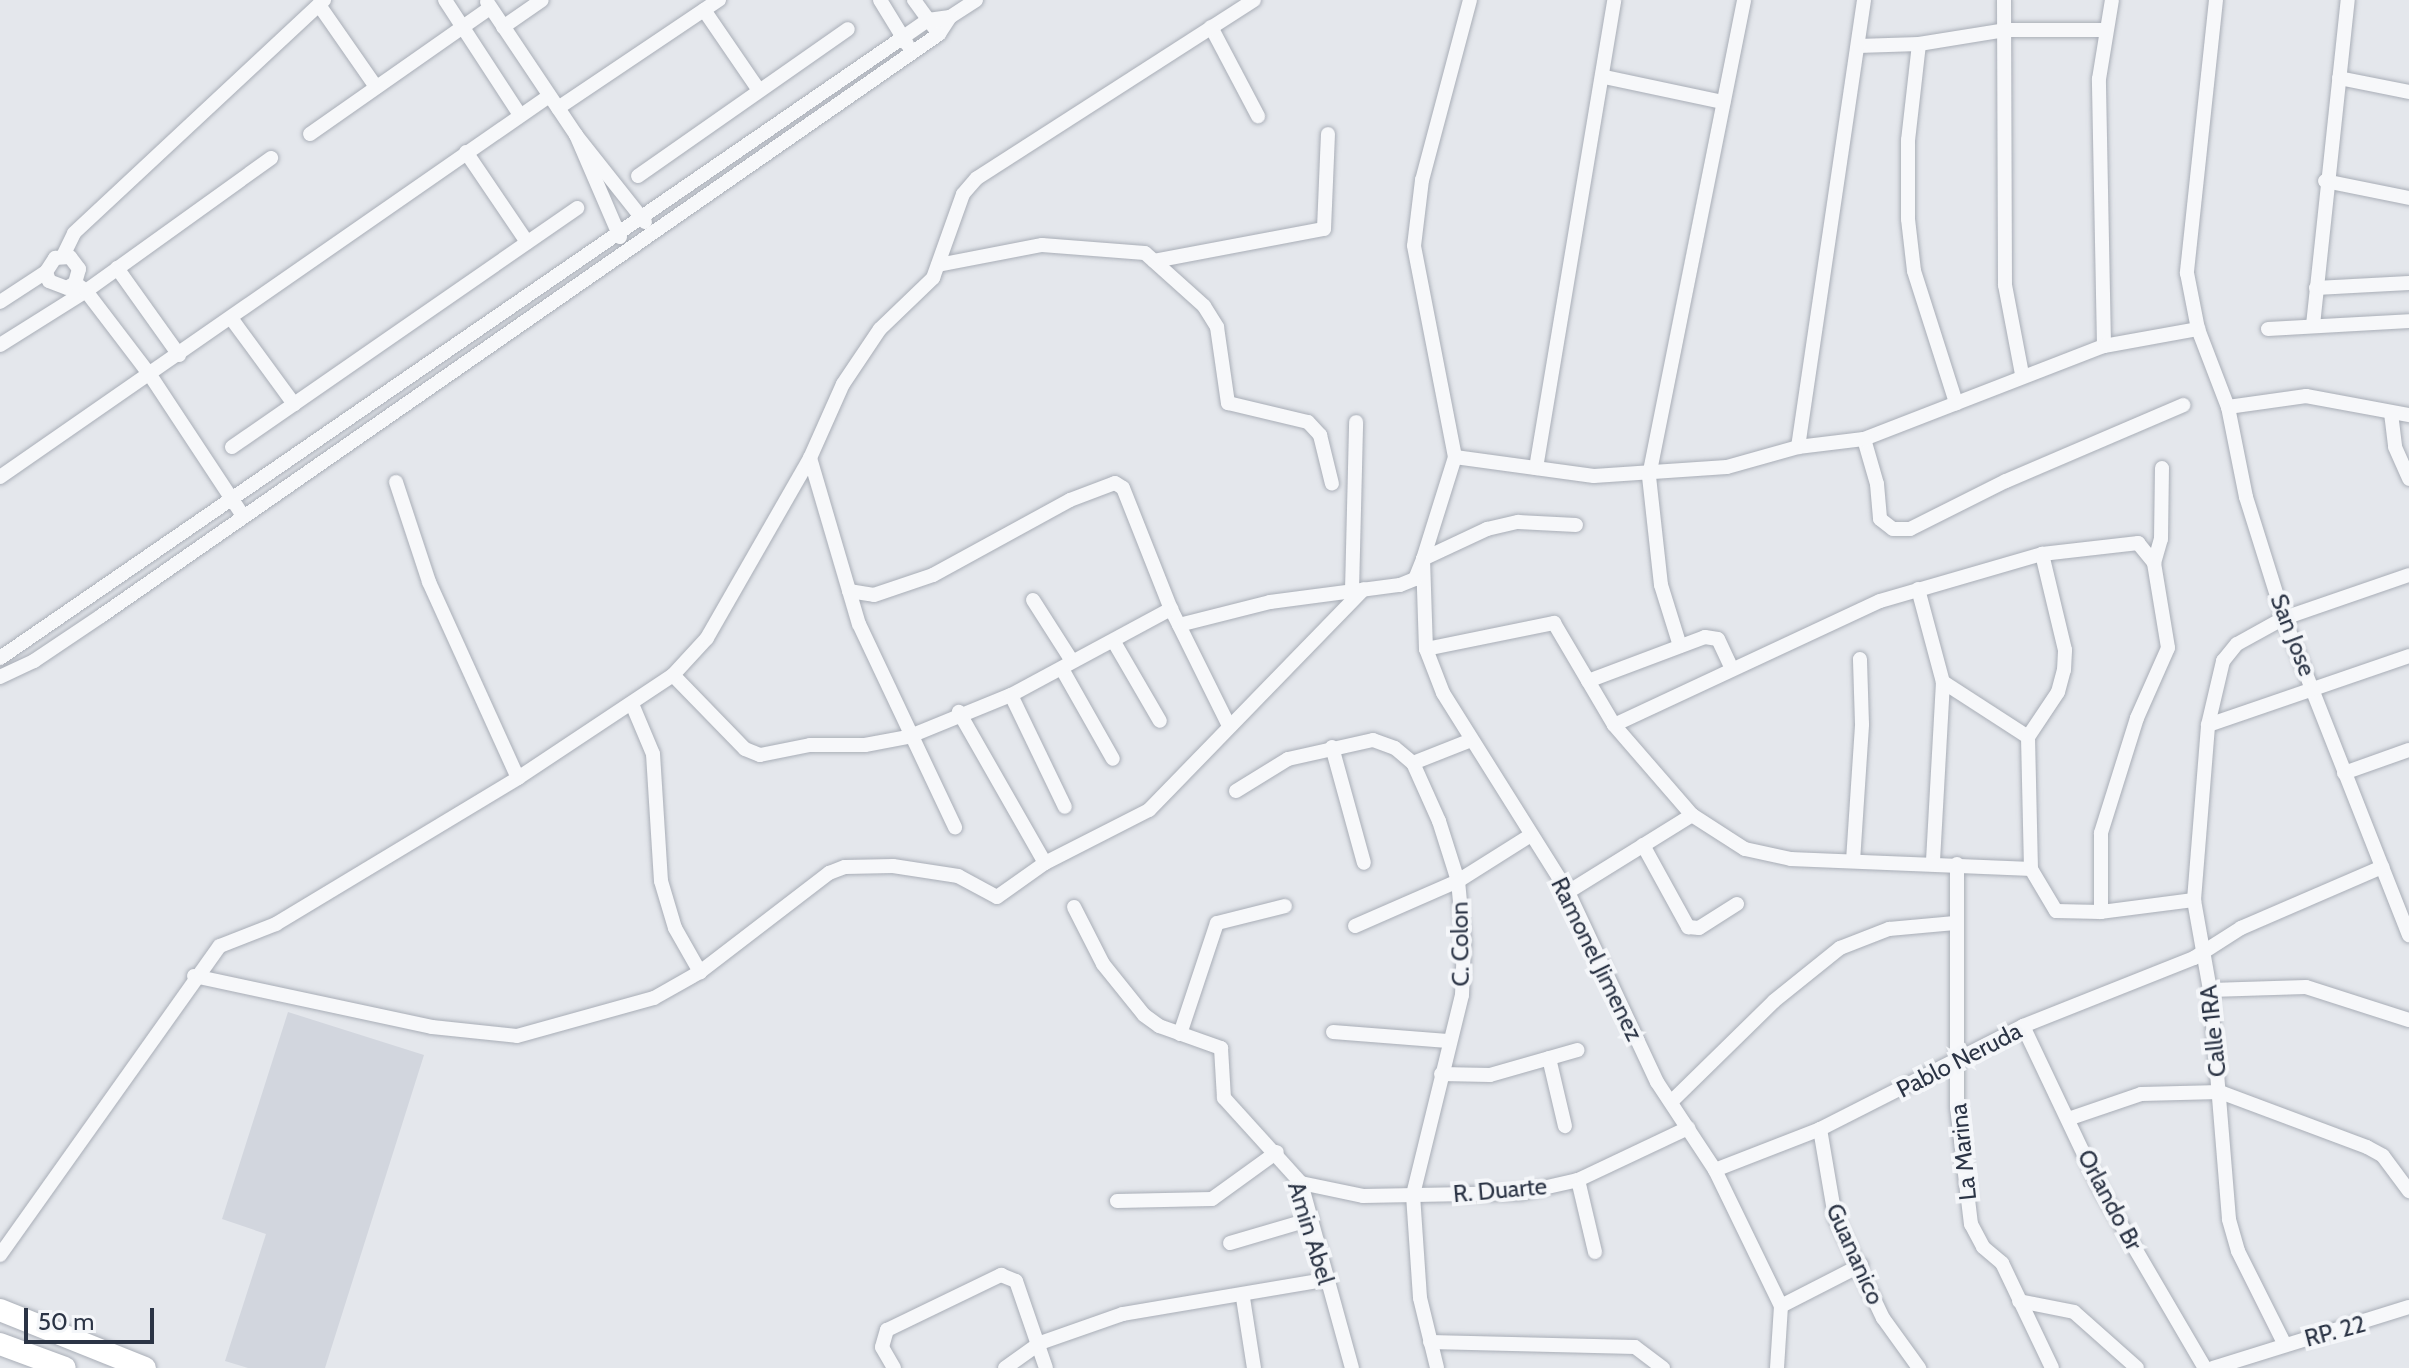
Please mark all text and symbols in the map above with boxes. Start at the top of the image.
street label: San Jose [2264,590,2322,680]
street label: Ramonel Jimenez [1545,873,1649,1045]
street label: C. Colon [1445,901,1475,987]
street label: Calle 1RA [2194,984,2232,1078]
street label: Pablo Neruda [1892,1016,2026,1104]
street label: La Marina [1944,1102,1982,1202]
street label: Orlando Br [2071,1145,2149,1255]
street label: R. Duarte [1452,1172,1548,1208]
street label: Amin Abel [1282,1178,1340,1288]
street label: Guananico [1820,1199,1890,1309]
scale bar [28,1292,158,1342]
text: 50 m [38,1307,94,1336]
street label: RP. 22 [2301,1309,2369,1353]

